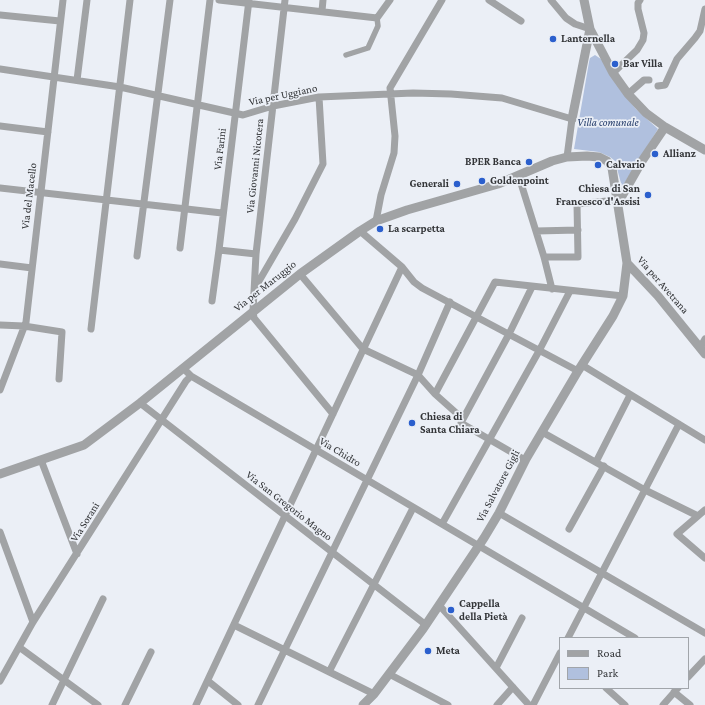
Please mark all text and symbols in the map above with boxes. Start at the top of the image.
place label: Lanternella [561,32,615,46]
marker: Lanternella [548,34,558,44]
place label: Bar Villa [623,57,663,71]
marker: Bar Villa [610,59,620,69]
street label: Via per Uggiano [248,81,318,109]
park label: Villa comunale [577,116,639,130]
street label: Via Giovanni Nicotera [243,118,267,214]
street label: Via Farini [211,127,229,171]
place label: Allianz [663,147,696,161]
marker: Allianz [650,149,660,159]
place label: BPER Banca [465,155,521,169]
marker: BPER Banca [524,157,534,167]
place label: Calvario [606,158,645,172]
marker: Calvario [593,160,603,170]
street label: Via del Macello [18,162,40,230]
place label: Goldenpoint [490,174,549,188]
marker: Goldenpoint [477,176,487,186]
place label: Generali [409,177,449,191]
marker: Generali [452,179,462,189]
place label: Chiesa di San Francesco d'Assisi [556,182,640,208]
marker: Chiesa di San Francesco d'Assisi [643,190,653,200]
place label: La scarpetta [388,222,445,236]
marker: La scarpetta [375,224,385,234]
street label: Via per Avetrana [634,254,692,316]
street label: Via per Maruggio [231,258,299,314]
place label: Chiesa di Santa Chiara [420,410,480,436]
marker: Chiesa di Santa Chiara [407,418,417,428]
street label: Via Chidro [317,434,363,470]
street label: Via Salvatore Gigli [473,448,523,524]
street label: Via San Gregorio Magno [243,468,335,544]
street label: Via Sorani [68,500,102,544]
place label: Cappella della Pietà [459,597,508,623]
marker: Cappella della Pietà [446,605,456,615]
legend [559,637,689,689]
place label: Meta [436,644,460,658]
marker: Meta [423,646,433,656]
text: Road [597,646,621,660]
text: Park [597,666,618,680]

